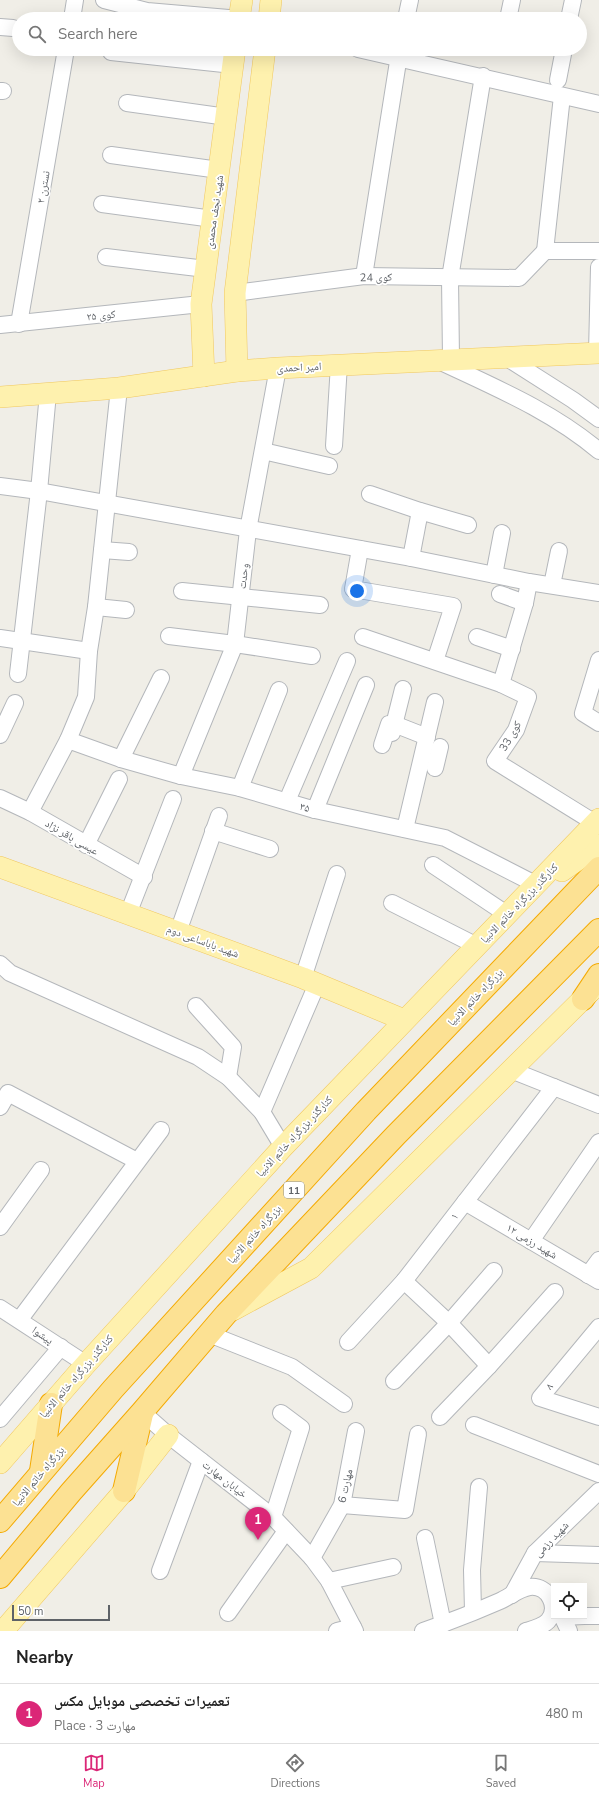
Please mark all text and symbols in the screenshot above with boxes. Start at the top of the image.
search box [12,12,587,56]
icon: search [26,23,48,45]
text: Search here [58,24,138,44]
street label: نسترن ۲ [33,170,54,205]
street label: شهید نجف محمدی [202,174,227,250]
street label: کوی 24 [360,270,393,285]
street label: کوی ۲۵ [86,306,117,324]
street label: امیر احمدی [276,359,322,376]
street label: وحدت [234,562,253,590]
your location [347,581,367,601]
street label: کوی 33 [496,718,525,754]
street label: ۳۵ [298,799,312,816]
street label: عیسی باقر نژاد [42,816,102,859]
street label: کنارگذر بزرگراه خاتم الانبیا [477,860,562,947]
street label: شهید باباساعی دوم [165,921,241,962]
street label: بزرگراه خاتم الانبیا [444,965,507,1029]
street label: کنارگذر بزرگراه خاتم الانبیا [253,1092,336,1180]
road number: 11 [284,1182,304,1198]
street label: بزرگراه خاتم الانبیا [224,1202,285,1267]
street label: ۱ [447,1210,462,1223]
street label: شهید رزمی ۱۲ [503,1220,560,1263]
street label: پیشوا [29,1323,57,1348]
street label: کنارگذر بزرگراه خاتم الانبیا [36,1331,117,1421]
street label: ۸ [542,1380,557,1393]
street label: بزرگراه خاتم الانبیا [9,1443,68,1510]
street label: خیابان مهارت [199,1457,250,1502]
street label: مهارت 6 [335,1468,356,1504]
pin: 1 [245,1507,271,1540]
street label: شهید رزمی [531,1518,572,1561]
map controls [551,1583,587,1619]
button: locate [551,1583,587,1619]
scale bar [12,1603,110,1622]
text: 50 m [18,1604,43,1619]
text: Nearby [16,1646,73,1669]
text: تعمیرات تخصصی موبایل مکس [54,1691,230,1711]
text: 1 [25,1705,33,1723]
text: 480 m [545,1705,583,1723]
text: Place · مهارت 3 [54,1717,136,1735]
tab: Map [83,1752,105,1791]
tab: Directions [271,1752,320,1791]
tab: Saved [486,1752,516,1791]

